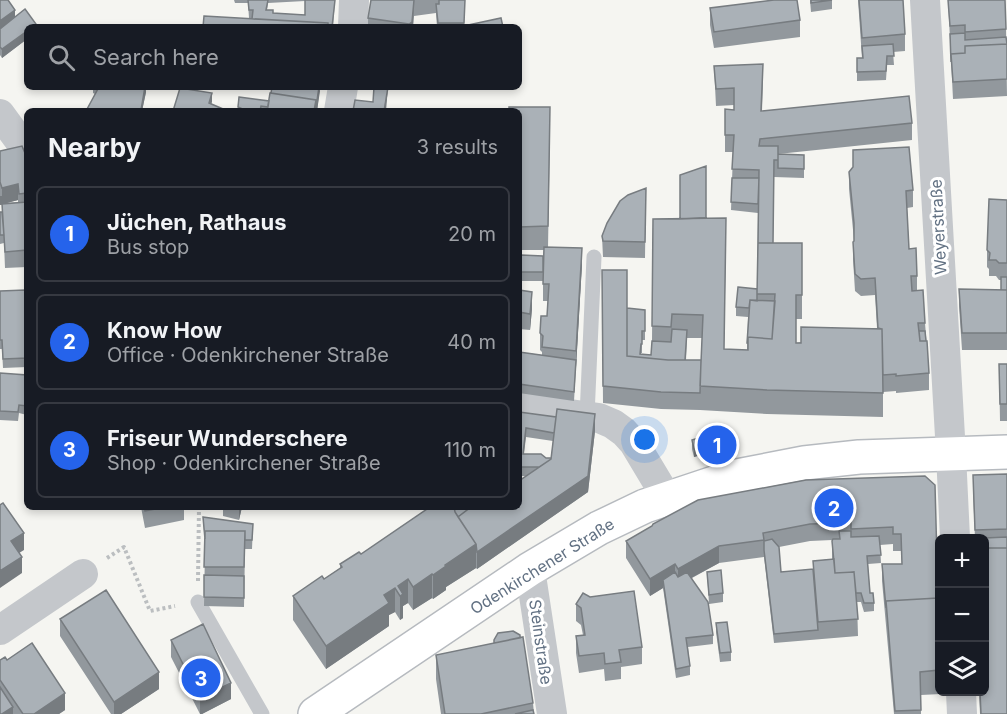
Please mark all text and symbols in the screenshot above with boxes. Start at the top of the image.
search box [24,24,522,90]
icon: search [45,41,78,74]
text: Search here [93,44,219,70]
text: Nearby [48,132,141,163]
text: 3 results [417,135,498,159]
street label: Weyerstraße [926,179,950,275]
text: Jüchen, Rathaus [107,209,287,235]
text: 1 [65,222,74,246]
text: 20 m [448,222,496,246]
text: Bus stop [107,235,189,259]
text: Know How [107,317,222,343]
text: 2 [63,330,76,354]
text: 40 m [447,330,496,354]
text: Office · Odenkirchener Straße [107,343,389,367]
pin: 1 [698,422,736,468]
text: Friseur Wunderschere [107,425,348,451]
your location [630,425,659,454]
text: 3 [63,438,76,462]
text: 110 m [444,438,496,462]
text: Shop · Odenkirchener Straße [107,451,381,475]
pin: 2 [814,486,854,530]
street label: Odenkirchener Straße [466,513,618,619]
map controls [935,534,989,696]
button: + [935,534,989,588]
button: − [935,588,989,642]
street label: Steinstraße [525,598,557,686]
button: layers [935,642,989,696]
pin: 3 [182,656,220,700]

